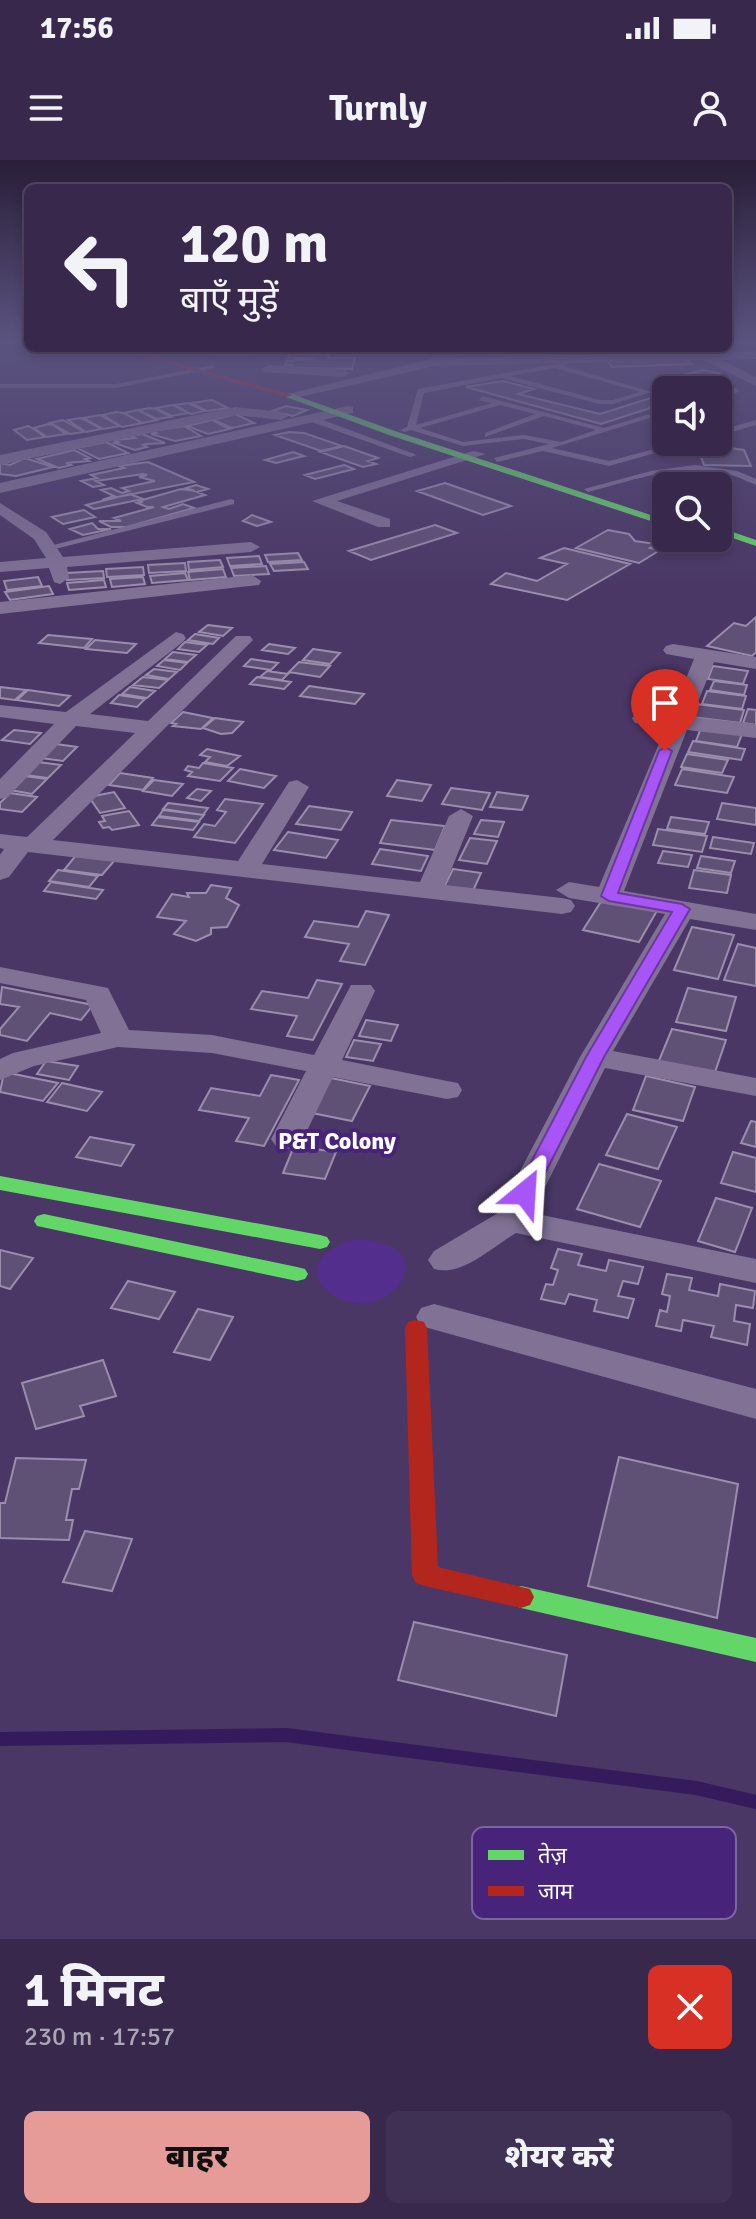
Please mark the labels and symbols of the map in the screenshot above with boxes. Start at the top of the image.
pin [631,669,699,751]
district label: P&T Colony [278,1126,396,1156]
position arrow [483,1151,567,1235]
legend [472,1827,736,1919]
text: तेज़ [538,1842,568,1869]
text: जाम [538,1878,574,1905]

